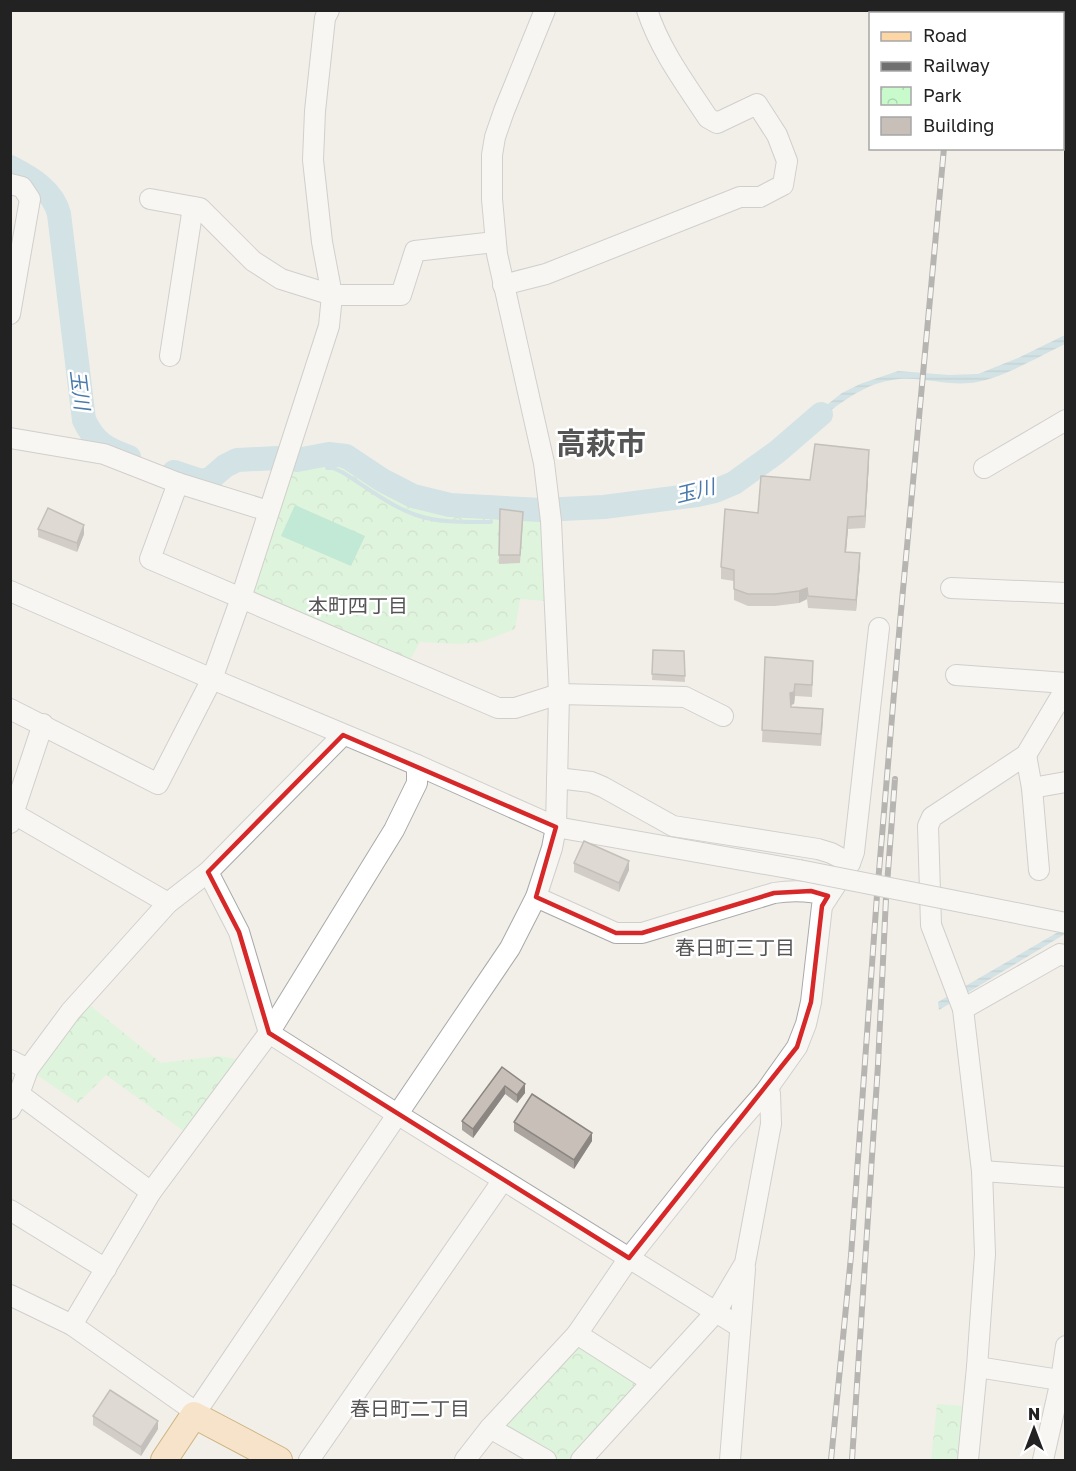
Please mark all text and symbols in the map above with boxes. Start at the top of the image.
legend [869,12,1064,150]
text: Road [923,24,967,46]
text: Railway [923,54,990,76]
text: Park [923,84,962,106]
text: Building [923,114,994,136]
water label: 玉川 [67,369,96,413]
district label: 高萩市 [556,425,646,461]
water label: 玉川 [672,473,719,507]
district label: 本町四丁目 [308,593,408,617]
district label: 春日町三丁目 [675,935,795,959]
district label: 春日町二丁目 [350,1396,470,1420]
north arrow [1004,1399,1064,1459]
text: N [1028,1404,1040,1424]

